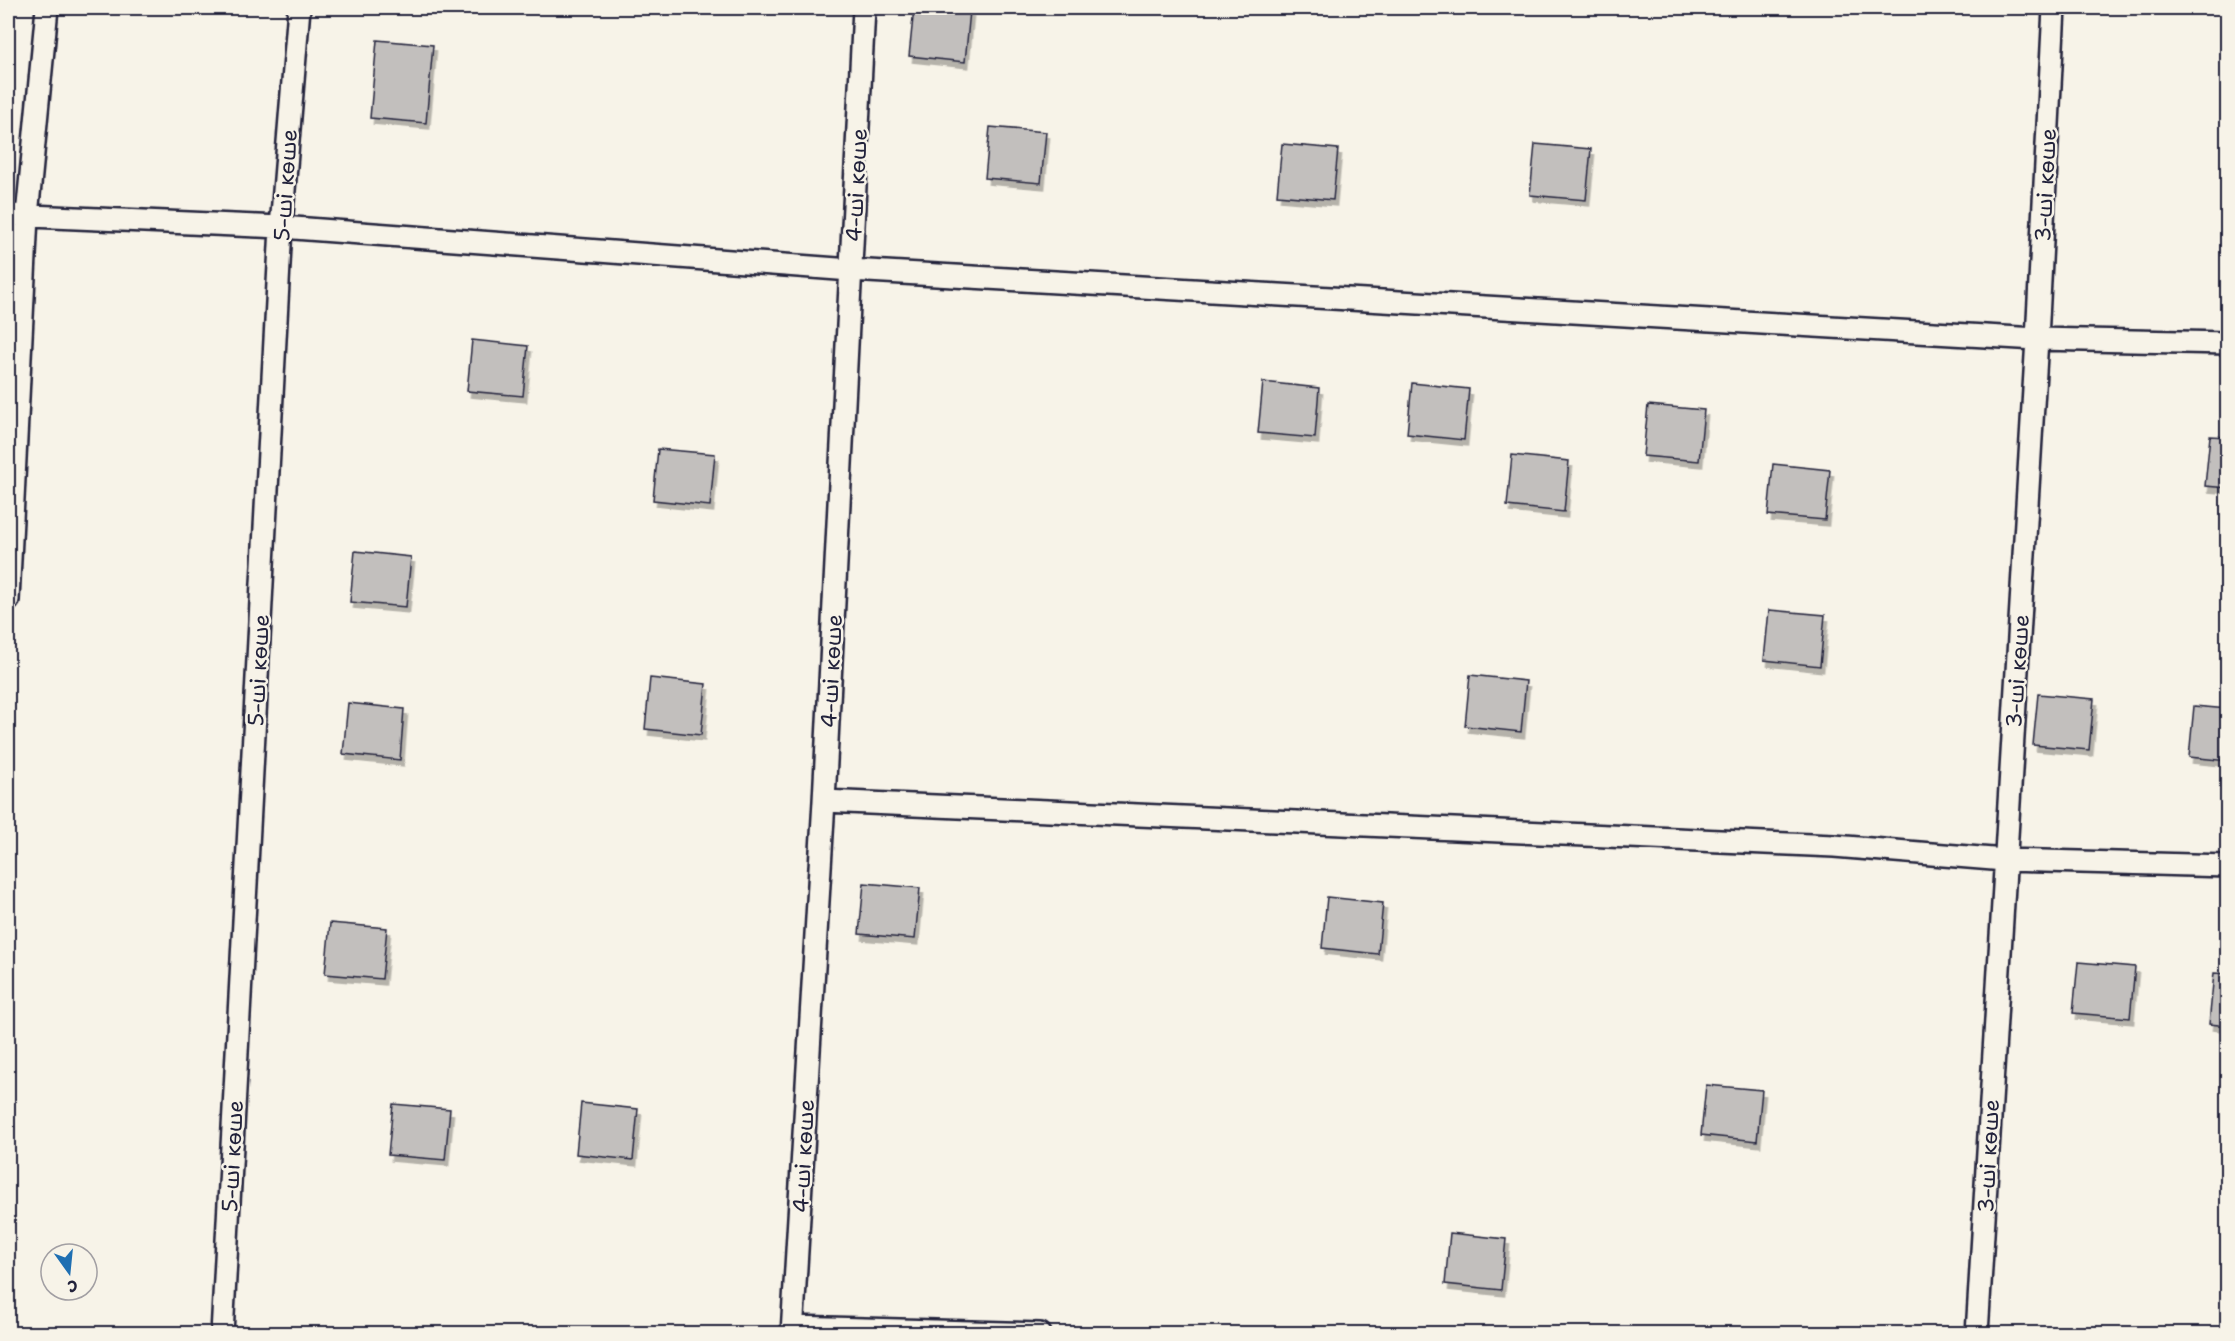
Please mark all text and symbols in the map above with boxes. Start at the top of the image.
street label: 4-ші көше [839,127,874,243]
street label: 3-ші көше [2028,127,2063,243]
street label: 5-ші көше [267,128,304,242]
street label: 5-ші көше [241,613,276,727]
street label: 4-ші көше [814,613,849,729]
street label: 3-ші көше [1999,613,2036,729]
street label: 4-ші көше [786,1098,821,1214]
street label: 3-ші көше [1971,1098,2006,1214]
street label: 5-ші көше [215,1099,250,1213]
north arrow [39,1242,99,1302]
text: С [65,1275,80,1297]

